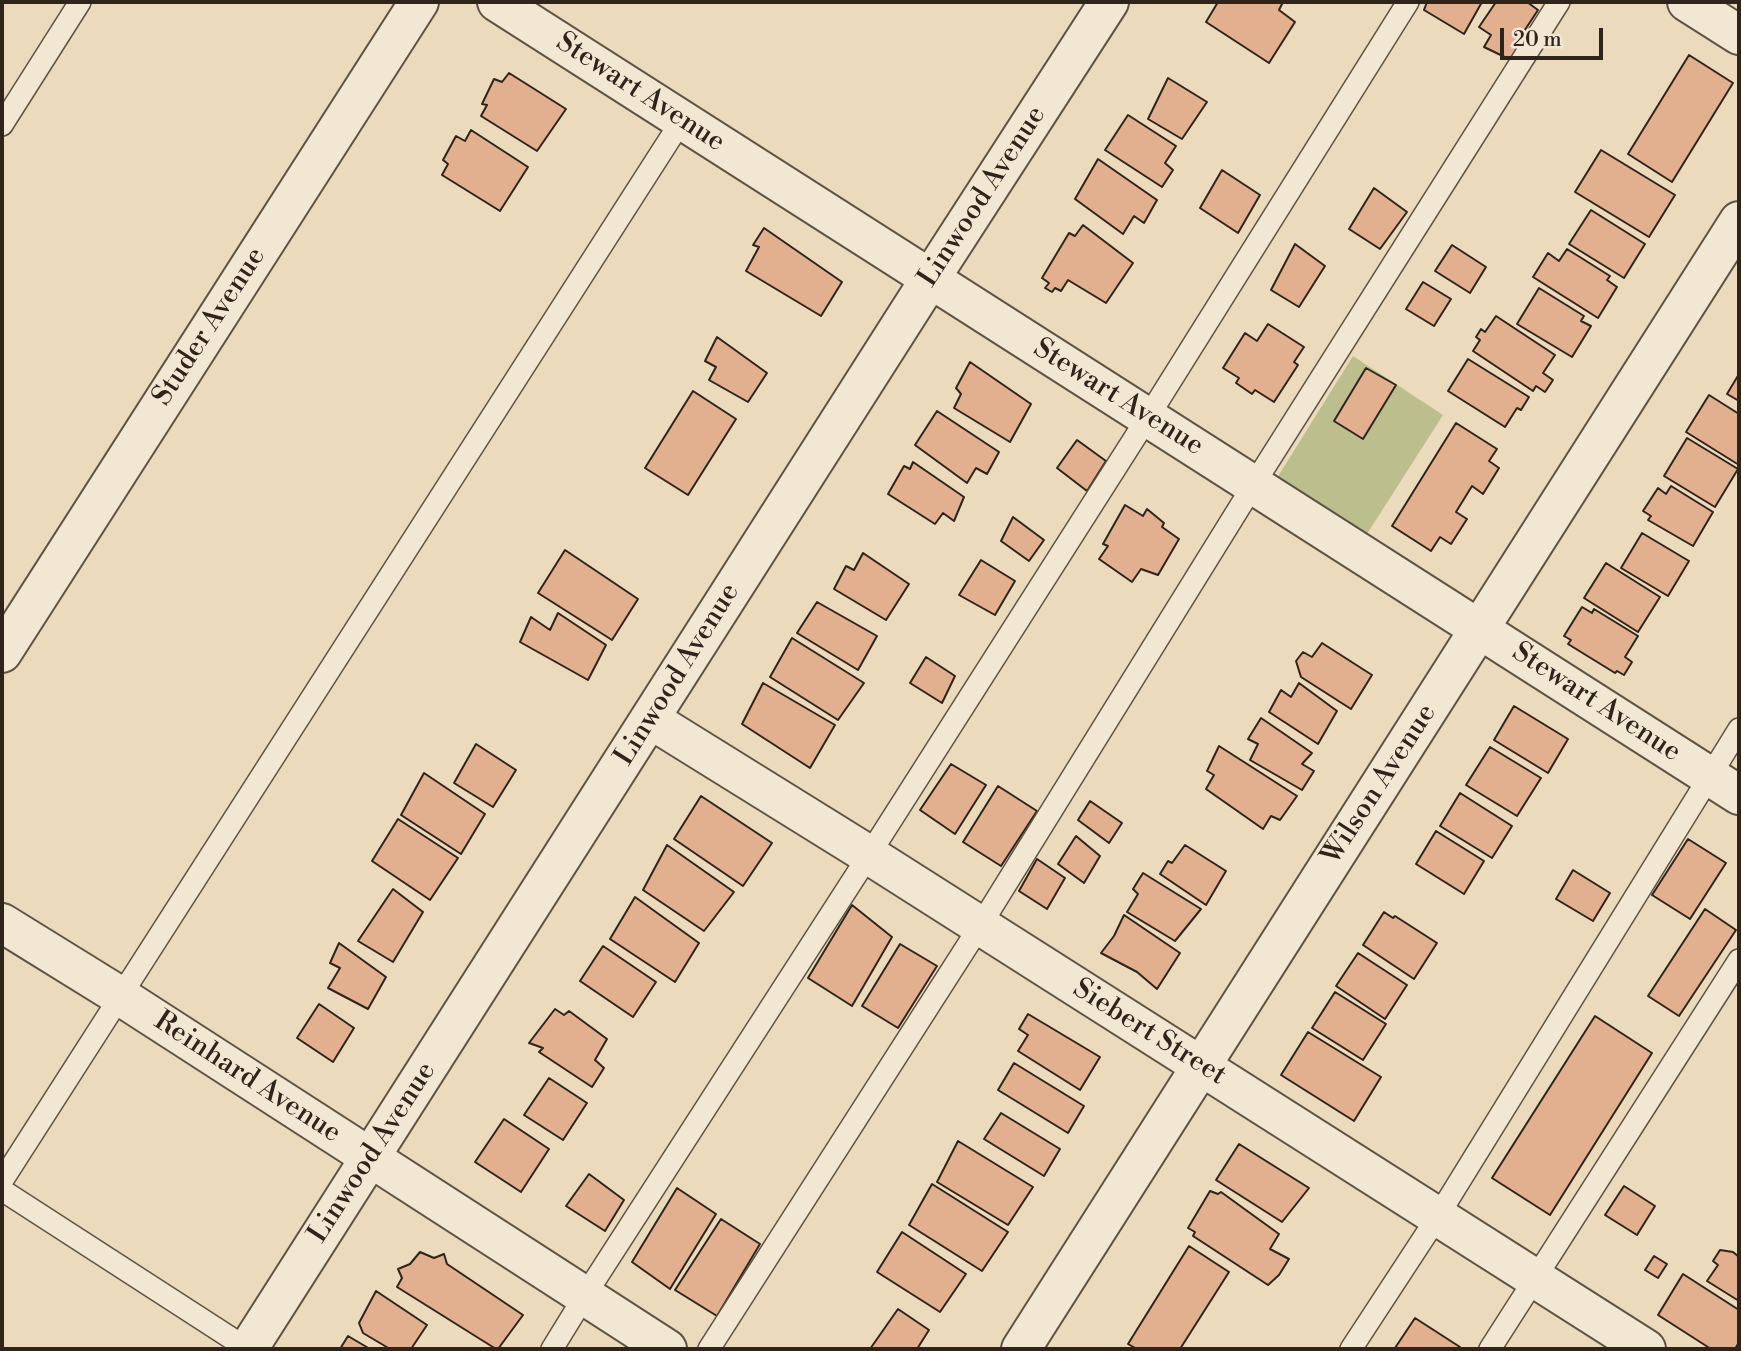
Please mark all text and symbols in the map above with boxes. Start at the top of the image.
scale bar [1503,14,1606,58]
street label: Stewart Avenue [549,26,731,160]
text: 20 m [1513,27,1562,53]
street label: Linwood Avenue [912,100,1054,294]
street label: Studer Avenue [146,241,274,413]
street label: Stewart Avenue [1027,332,1209,464]
street label: Linwood Avenue [608,578,748,772]
street label: Stewart Avenue [1505,636,1687,770]
street label: Wilson Avenue [1316,698,1444,872]
street label: Siebert Street [1066,973,1232,1093]
street label: Reinhard Avenue [147,1005,347,1151]
street label: Linwood Avenue [302,1056,444,1250]

